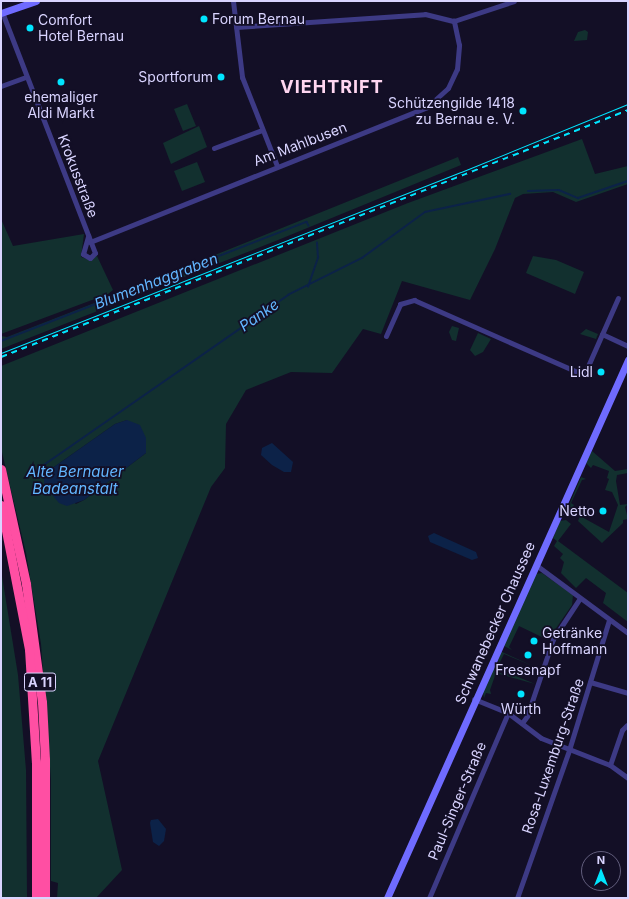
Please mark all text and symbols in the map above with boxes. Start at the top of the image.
place label: Forum Bernau [212,11,305,27]
place label: Comfort Hotel Bernau [38,12,124,44]
marker: Forum Bernau [199,14,209,24]
marker: Comfort Hotel Bernau [25,23,35,33]
place label: Sportforum [138,69,213,85]
marker: Sportforum [216,72,226,82]
district label: VIEHTRIFT [280,76,384,98]
marker: ehemaliger Aldi Markt [56,77,66,87]
place label: ehemaliger Aldi Markt [24,89,98,122]
place label: Schützengilde 1418 zu Bernau e. V. [388,95,515,128]
marker: Schützengilde 1418 zu Bernau e. V. [518,106,528,116]
street label: Am Mahlbusen [251,118,349,170]
street label: Krokusstraße [54,132,102,220]
water label: Blumenhaggraben [92,249,220,313]
water label: Panke [236,295,282,335]
place label: Lidl [570,364,593,380]
marker: Lidl [596,367,606,377]
water label: Alte Bernauer Badeanstalt [26,462,124,497]
place label: Netto [559,503,595,519]
marker: Netto [598,506,608,516]
street label: Schwanebecker Chaussee [451,539,539,707]
place label: Getränke Hoffmann [542,625,607,658]
marker: Getränke Hoffmann [529,636,539,646]
marker: Fressnapf [523,650,533,660]
place label: Fressnapf [495,662,561,678]
road number: A 11 [24,671,56,693]
street label: Rosa-Luxemburg-Straße [518,676,588,836]
marker: Würth [516,689,526,699]
place label: Würth [501,701,541,717]
street label: Paul-Singer-Straße [424,739,490,863]
north arrow [581,851,621,891]
text: N [597,853,605,867]

